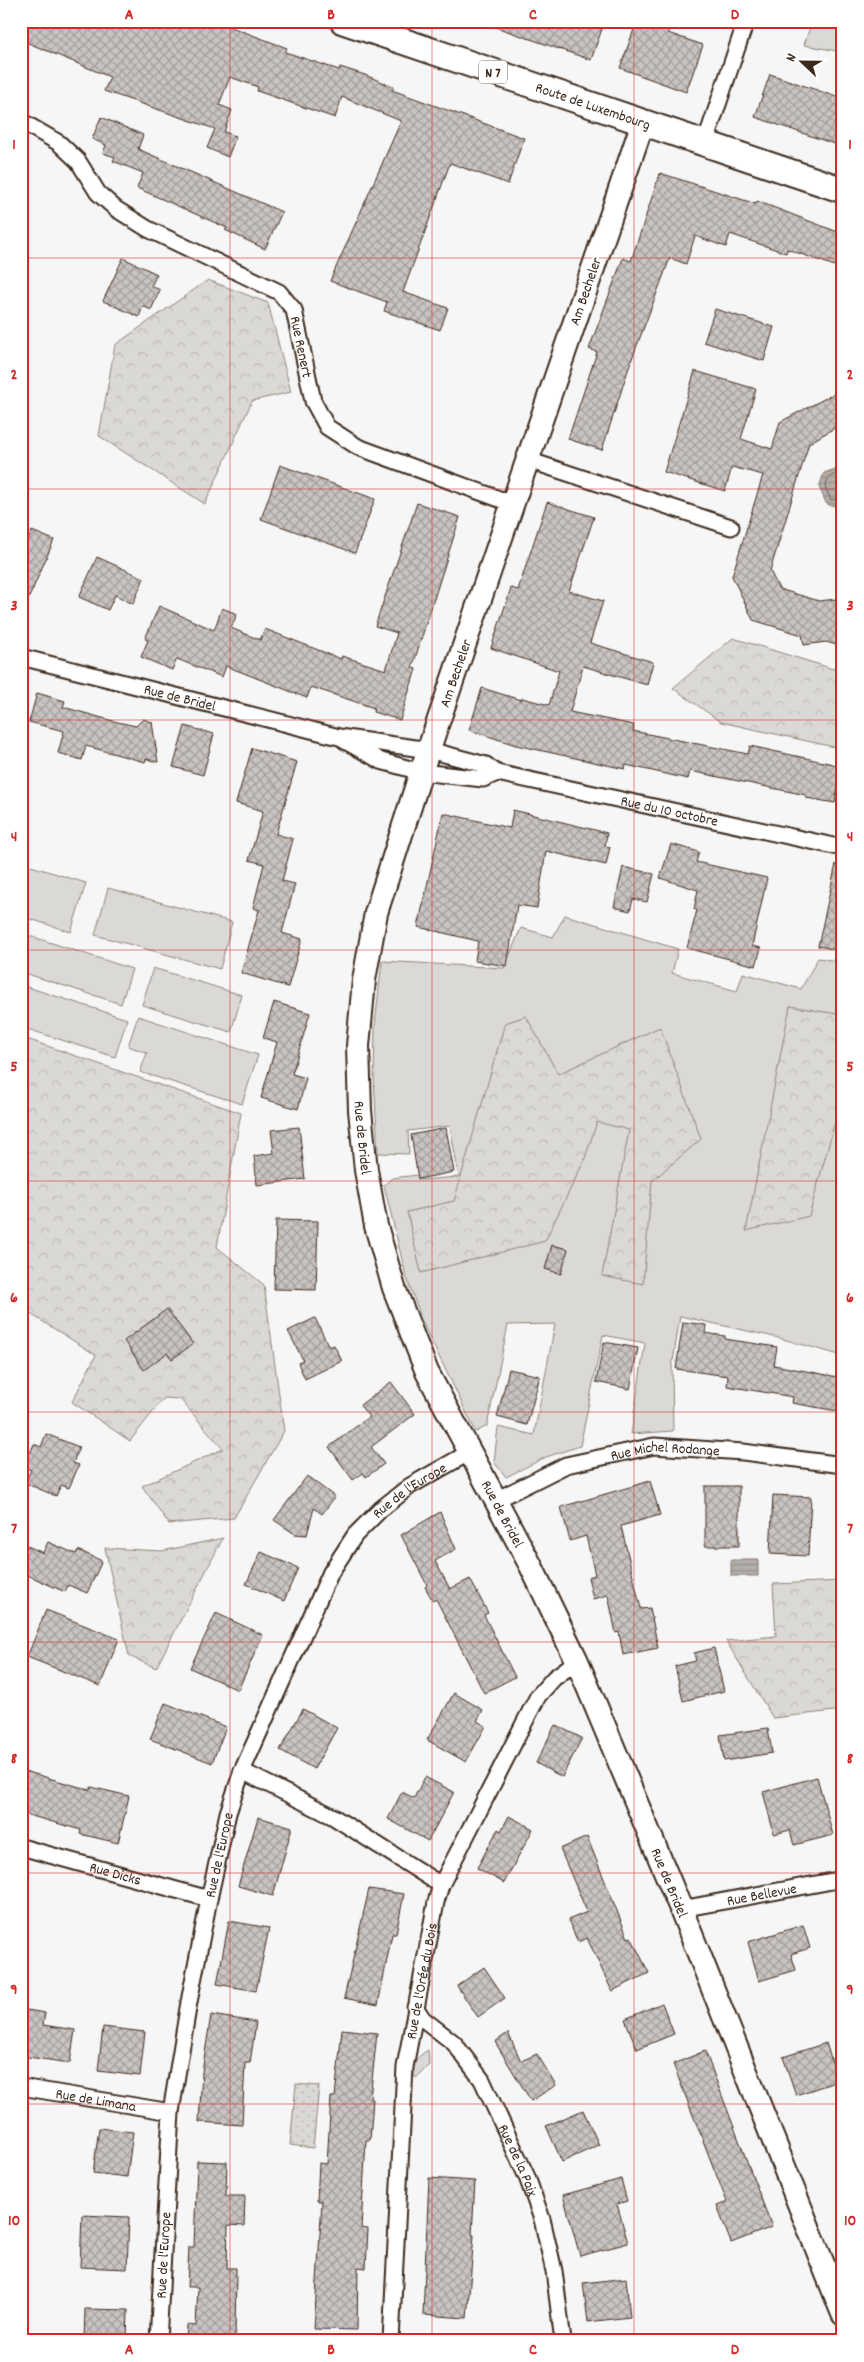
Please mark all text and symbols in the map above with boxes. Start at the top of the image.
text: A [125,4,134,27]
text: B [327,4,335,27]
text: C [529,4,537,27]
text: D [731,4,740,27]
north arrow [776,38,826,88]
text: N [781,51,802,65]
road number: N 7 [479,61,507,84]
street label: Route de Luxembourg [532,78,653,137]
text: 1 [12,134,16,157]
text: 1 [848,134,852,157]
street label: Am Becheler [565,254,609,329]
street label: Rue Renert [283,314,317,380]
text: 2 [11,364,18,387]
text: 2 [847,364,854,387]
text: 3 [10,595,18,618]
text: 3 [846,595,854,618]
street label: Am Becheler [435,636,479,711]
street label: Rue de Bridel [141,679,218,719]
street label: Rue du 10 octobre [618,791,720,834]
text: 4 [11,826,17,849]
text: 4 [847,826,853,849]
text: 5 [10,1056,18,1079]
text: 5 [846,1056,854,1079]
street label: Rue de Bridel [347,1101,376,1177]
text: 6 [10,1287,18,1310]
text: 6 [846,1287,854,1310]
street label: Rue Michel Rodange [609,1437,721,1468]
street label: Rue de l'Europe [368,1458,452,1525]
street label: Rue de Bridel [474,1477,528,1553]
text: 7 [11,1518,17,1541]
text: 7 [847,1518,853,1541]
text: 8 [11,1748,18,1771]
text: 8 [847,1748,854,1771]
street label: Rue de l'Europe [201,1810,241,1900]
street label: Rue de Bridel [644,1845,692,1922]
street label: Rue Dicks [87,1857,143,1893]
street label: Rue Bellevue [725,1879,799,1913]
street label: Rue de l'Orée du Bois [401,1921,445,2041]
text: 9 [10,1979,18,2002]
text: 9 [846,1979,854,2002]
street label: Rue de Limana [54,2084,138,2119]
street label: Rue de la Paix [491,2121,542,2200]
text: 10 [8,2210,20,2233]
text: 10 [844,2210,856,2233]
street label: Rue de l'Europe [151,2211,178,2299]
text: A [125,2339,134,2362]
text: B [327,2339,335,2362]
text: C [529,2339,537,2362]
text: D [731,2339,740,2362]

